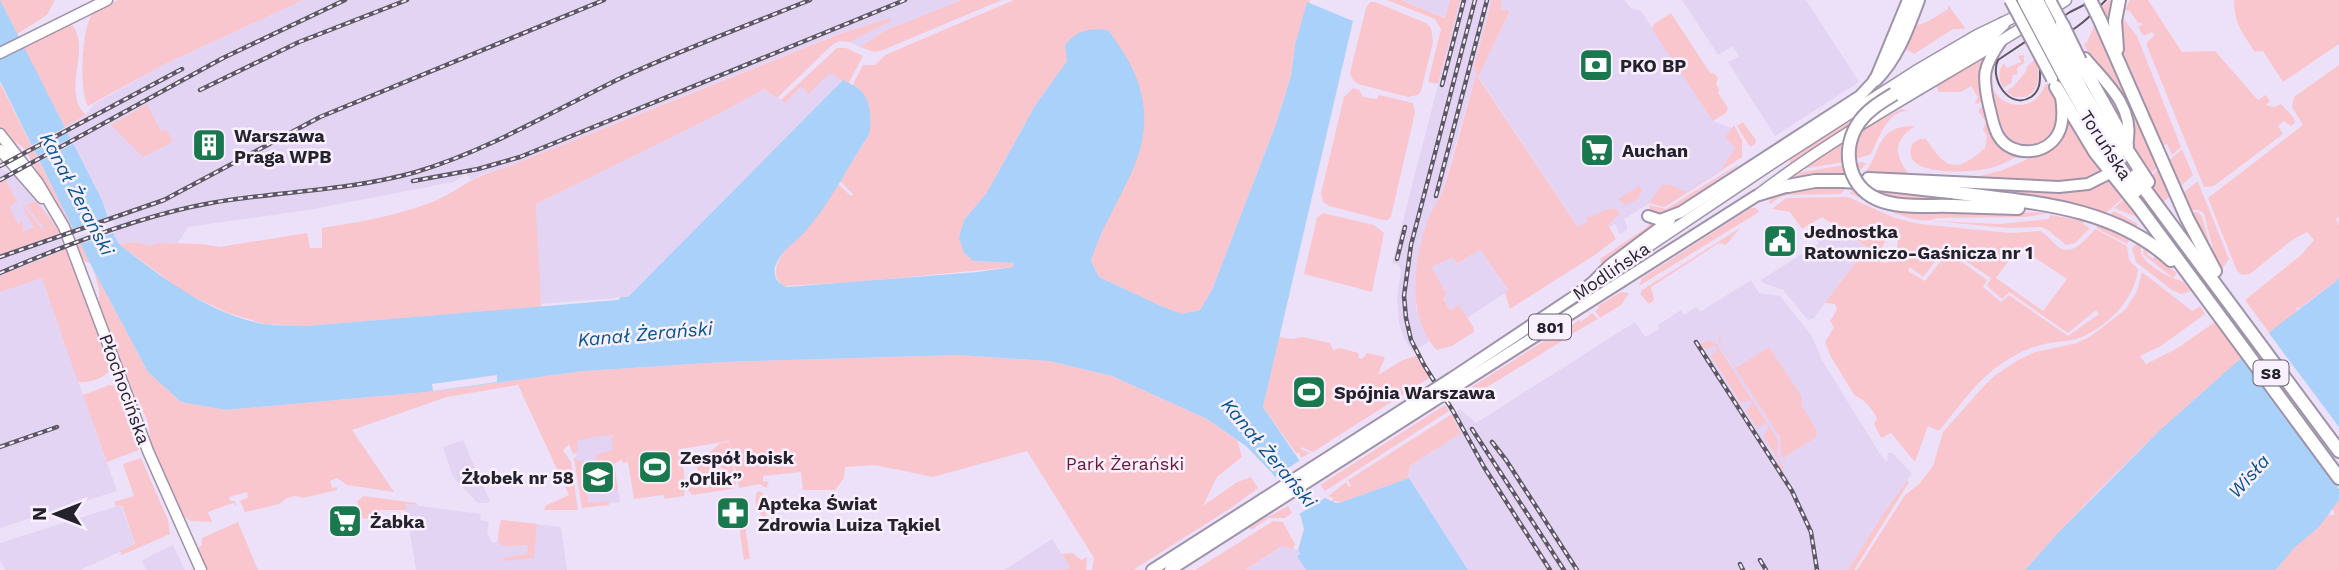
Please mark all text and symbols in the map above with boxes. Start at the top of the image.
bank icon: PKO BP [1577,46,1615,84]
place label: PKO BP [1620,55,1686,76]
street label: Toruńska [2076,106,2136,184]
place label: Warszawa Praga WPB [234,125,332,167]
building icon: Warszawa Praga WPB [190,126,228,164]
water label: Kanał Żerański [35,129,120,260]
supermarket icon: Auchan [1578,131,1616,169]
place label: Auchan [1622,140,1688,161]
place label: Jednostka Ratowniczo-Gaśnicza nr 1 [1804,221,2033,263]
public building icon: Jednostka Ratowniczo-Gaśnicza nr 1 [1761,222,1799,260]
street label: Modlińska [1568,238,1654,304]
road number: 801 [1529,314,1571,340]
water label: Kanał Żerański [576,317,715,351]
street label: Płochocińska [95,331,155,447]
road number: S8 [2254,360,2288,386]
sports icon: Spójnia Warszawa [1290,373,1328,411]
place label: Spójnia Warszawa [1334,382,1496,403]
water label: Kanał Żerański [1217,394,1322,513]
place label: Zespół boisk „Orlik” [680,447,795,489]
sports icon: Zespół boisk „Orlik” [636,448,674,486]
water label: Wisła [2223,449,2275,503]
park label: Park Żerański [1066,453,1184,474]
school or university icon: Żłobek nr 58 [579,458,617,496]
place label: Żłobek nr 58 [461,467,574,488]
north arrow [21,479,91,549]
place label: Apteka Świat Zdrowia Luiza Tąkiel [758,493,941,535]
pharmacy icon: Apteka Świat Zdrowia Luiza Tąkiel [714,494,752,532]
supermarket icon: Żabka [326,502,364,540]
text: N [28,507,51,521]
place label: Żabka [370,511,425,532]

